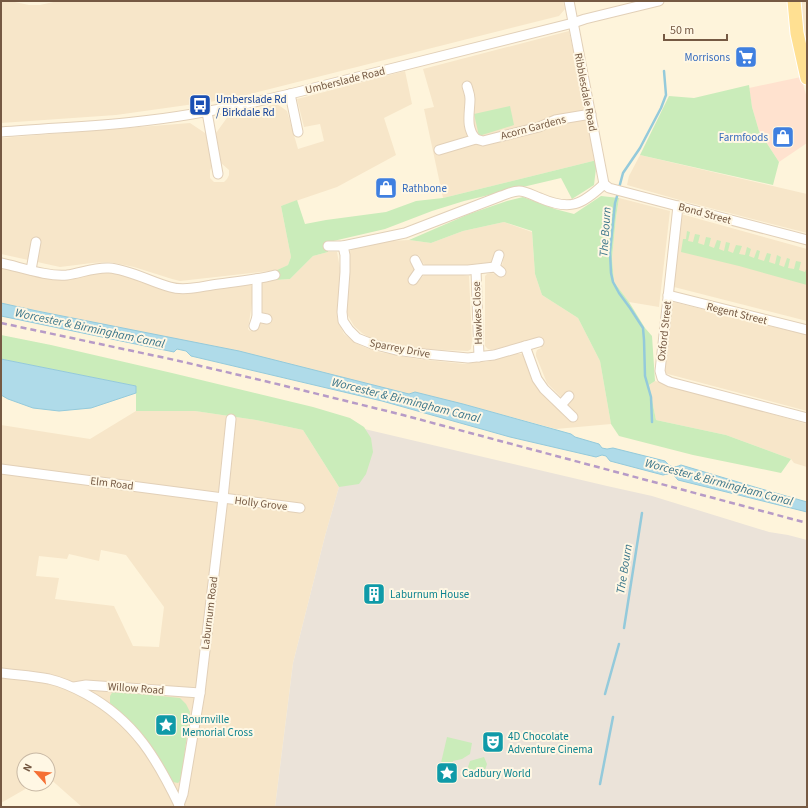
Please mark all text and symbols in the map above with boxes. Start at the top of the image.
scale bar [664,16,727,42]
text: 50 m [670,22,694,39]
supermarket icon: Morrisons [733,44,759,70]
place label: Morrisons [685,50,730,65]
street label: Ribblesdale Road [571,52,600,133]
street label: Umberslade Road [304,63,387,98]
bus stop icon: Umberslade Rd / Birkdale Rd [187,92,213,118]
place label: Umberslade Rd / Birkdale Rd [216,92,287,120]
street label: Acorn Gardens [499,111,568,143]
shop icon: Farmfoods [770,124,796,150]
place label: Farmfoods [719,130,768,145]
shop icon: Rathbone [373,175,399,201]
place label: Rathbone [402,181,447,196]
street label: Bond Street [677,199,733,228]
water label: The Bourn [595,206,616,258]
street label: Hawkes Close [469,281,486,345]
street label: Regent Street [705,299,769,328]
street label: Oxford Street [654,300,675,362]
water label: Worcester & Birmingham Canal [14,304,166,353]
street label: Sparrey Drive [368,335,432,362]
water label: Worcester & Birmingham Canal [330,374,482,427]
water label: Worcester & Birmingham Canal [643,455,795,510]
street label: Elm Road [89,473,134,494]
street label: Holly Grove [234,493,289,514]
water label: The Bourn [612,543,637,595]
street label: Laburnum Road [198,576,221,651]
building icon: Laburnum House [361,581,387,607]
place label: Laburnum House [390,587,470,602]
street label: Willow Road [107,679,165,698]
place icon: Bournville Memorial Cross [153,712,179,738]
place label: Bournville Memorial Cross [182,712,253,740]
theatre icon: 4D Chocolate Adventure Cinema [480,729,506,755]
place label: 4D Chocolate Adventure Cinema [508,729,593,757]
north arrow [16,752,56,792]
place icon: Cadbury World [434,760,460,786]
text: N [19,761,36,774]
place label: Cadbury World [462,766,531,781]

